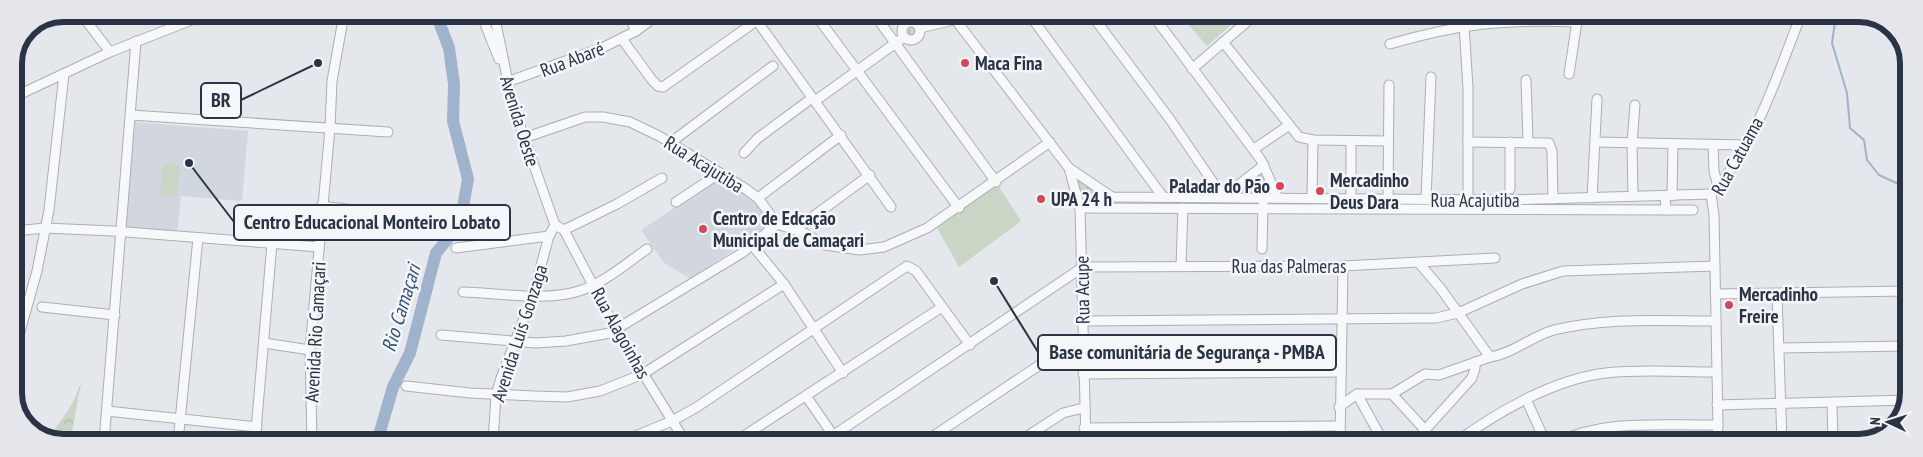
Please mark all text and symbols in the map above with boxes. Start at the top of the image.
street label: Rua Abaré [537,36,607,82]
place label: Maca Fina [975,51,1043,75]
marker: Maca Fina [959,57,971,69]
street label: Avenida Oeste [495,73,545,169]
callout: BR [201,83,241,118]
text: BR [211,87,231,113]
street label: Rua Catuama [1706,113,1768,199]
street label: Rua Acajutiba [660,130,748,198]
place label: Mercadinho Deus Dara [1330,168,1409,214]
place label: Paladar do Pão [1169,174,1270,198]
marker: Paladar do Pão [1274,180,1286,192]
marker: Mercadinho Deus Dara [1314,185,1326,197]
place label: UPA 24 h [1051,187,1112,211]
street label: Rua Acajutiba [1430,188,1520,212]
marker: UPA 24 h [1035,193,1047,205]
callout: Centro Educacional Monteiro Lobato [234,205,510,240]
place label: Centro de Edcação Municipal de Camaçari [713,206,864,252]
text: Centro Educacional Monteiro Lobato [244,209,500,235]
marker: Centro de Edcação Municipal de Camaçari [697,223,709,235]
street label: Rua das Palmeras [1232,254,1346,278]
street label: Rua Acupe [1069,255,1095,324]
water label: Rio Camaçari [375,259,427,355]
street label: Avenida Rio Camaçari [299,261,331,403]
street label: Avenida Luís Gonzaga [486,262,552,404]
place label: Mercadinho Freire [1739,282,1818,328]
street label: Rua Alagoinhas [586,283,656,383]
marker: Mercadinho Freire [1723,299,1735,311]
callout: Base comunitária de Segurança - PMBA [1038,335,1336,370]
text: Base comunitária de Segurança - PMBA [1049,339,1326,365]
north arrow [1863,397,1913,447]
text: N [1866,417,1884,425]

